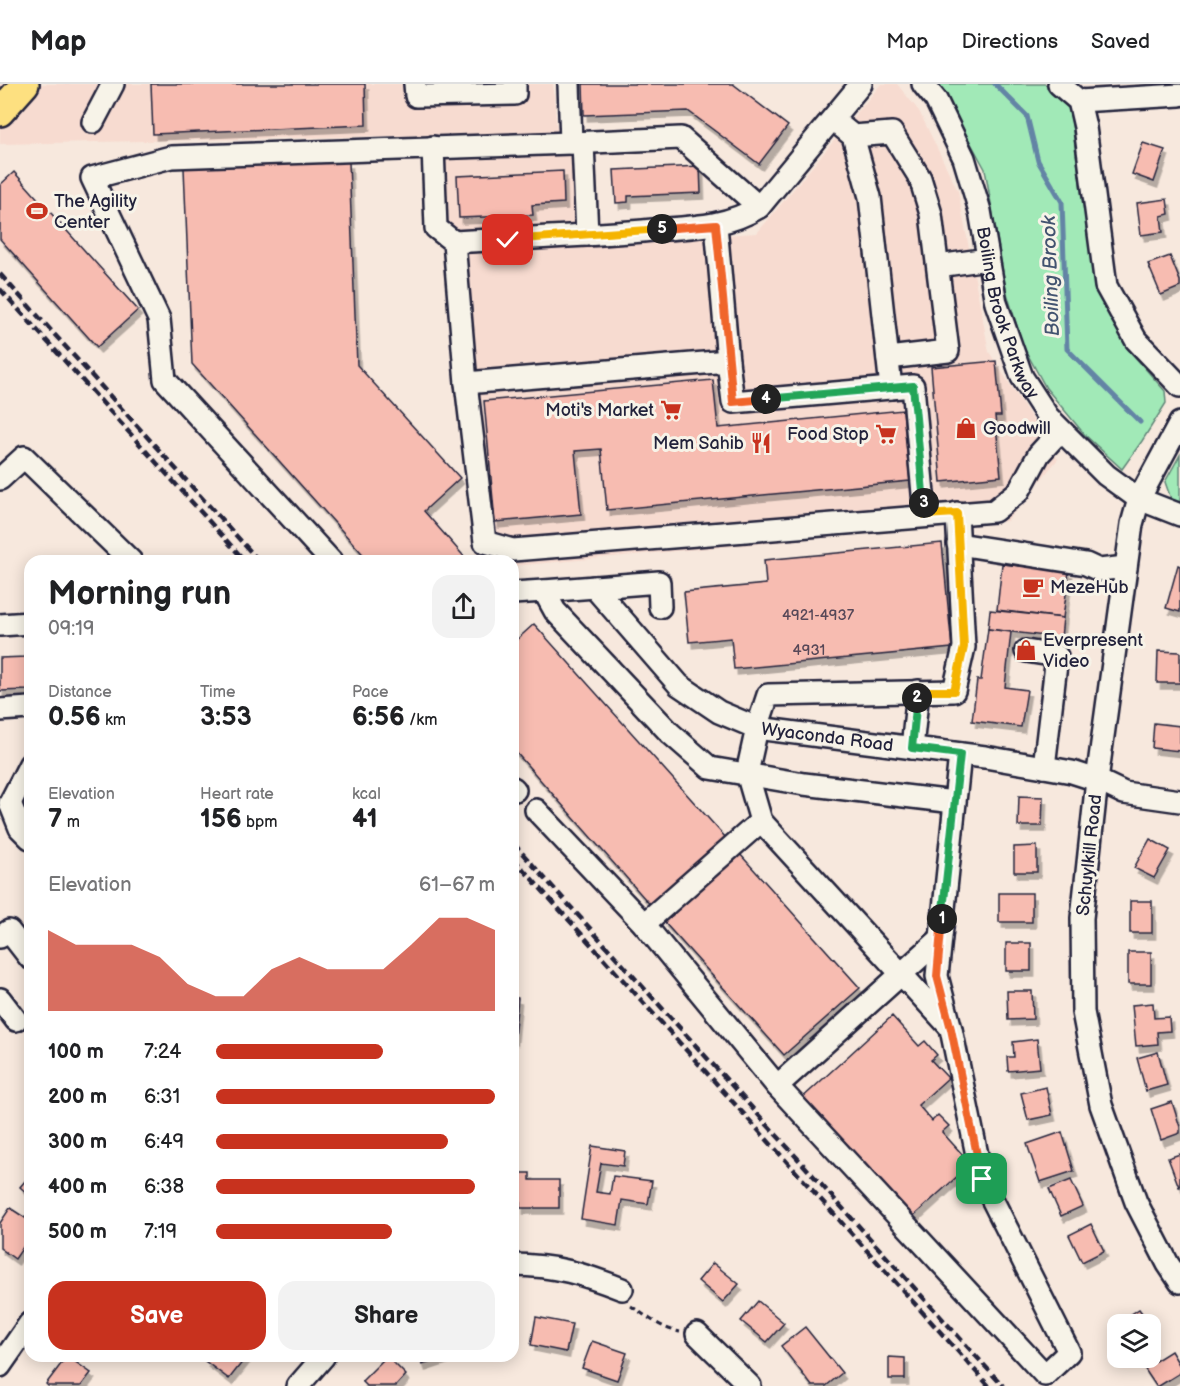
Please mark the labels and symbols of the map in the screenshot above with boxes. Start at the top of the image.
place label: The Agility Center [54,191,138,233]
sports icon: The Agility Center [25,199,49,223]
pin [482,214,533,265]
pin: 5 [647,214,677,244]
water label: Boiling Brook [1037,214,1065,337]
street label: Boiling Brook Parkway [972,225,1044,403]
pin: 4 [751,384,781,414]
supermarket icon: Moti's Market [659,398,683,422]
place label: Moti's Market [545,400,654,421]
shop icon: Goodwill [954,416,978,440]
place label: Goodwill [983,418,1051,439]
supermarket icon: Food Stop [874,422,898,446]
place label: Food Stop [787,424,869,445]
restaurant icon: Mem Sahib [749,431,773,455]
place label: Mem Sahib [653,433,744,454]
pin: 3 [909,488,939,518]
cafe icon: MezeHub [1021,575,1045,599]
place label: MezeHub [1050,577,1129,598]
house number: 4921-4937 [782,606,855,625]
place label: Everpresent Video [1043,630,1143,672]
shop icon: Everpresent Video [1014,638,1038,662]
house number: 4931 [793,641,825,660]
pin: 2 [902,683,932,713]
street label: Wyaconda Road [760,719,894,756]
street label: Schuylkill Road [1073,793,1106,917]
pin: 1 [927,904,957,934]
pin [956,1153,1007,1204]

